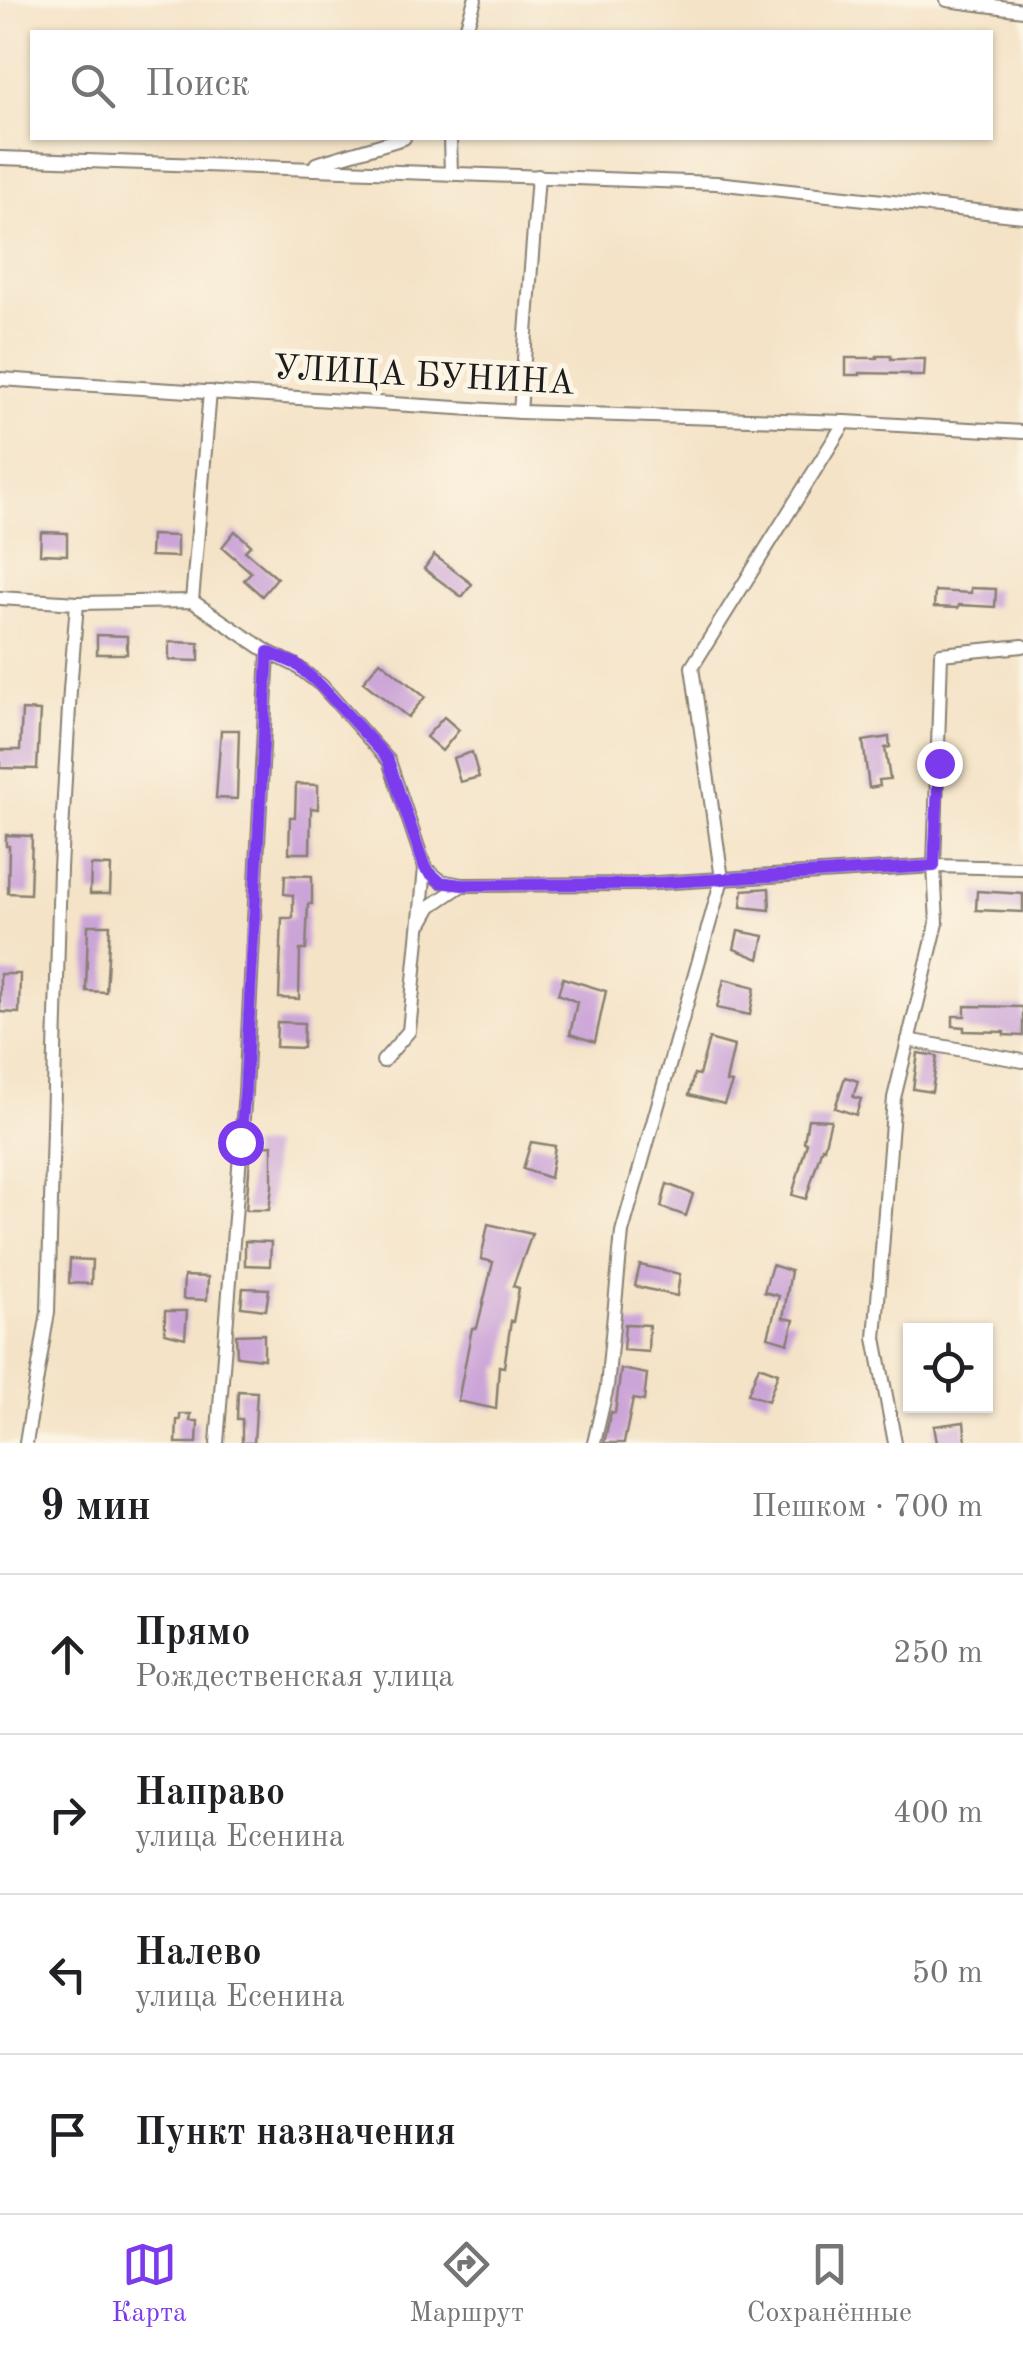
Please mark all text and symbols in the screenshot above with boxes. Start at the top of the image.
search box [30,30,993,140]
icon: search [65,58,120,113]
text: Поиск [145,66,250,104]
street label: УЛИЦА БУНИНА [272,351,576,402]
route end [917,741,963,787]
route start [218,1120,264,1166]
map controls [903,1323,993,1413]
button: locate [903,1323,993,1413]
text: 9 мин [40,1487,151,1529]
text: Пешком · 700 m [751,1492,983,1524]
text: Прямо [135,1615,250,1653]
icon: ahead [40,1627,95,1682]
text: 250 m [893,1638,983,1670]
text: Рождественская улица [135,1662,454,1694]
text: Направо [135,1775,285,1813]
icon: right [40,1787,95,1842]
text: 400 m [893,1798,983,1830]
text: улица Есенина [135,1822,345,1854]
text: Налево [135,1935,262,1973]
icon: left [40,1947,95,2002]
text: 50 m [912,1958,983,1990]
text: улица Есенина [135,1982,345,2014]
icon: arrive [40,2107,95,2162]
text: Пункт назначения [135,2115,456,2153]
tab: Карта [111,2237,187,2332]
tab: Маршрут [409,2237,524,2332]
tab: Сохранённые [747,2237,912,2332]

